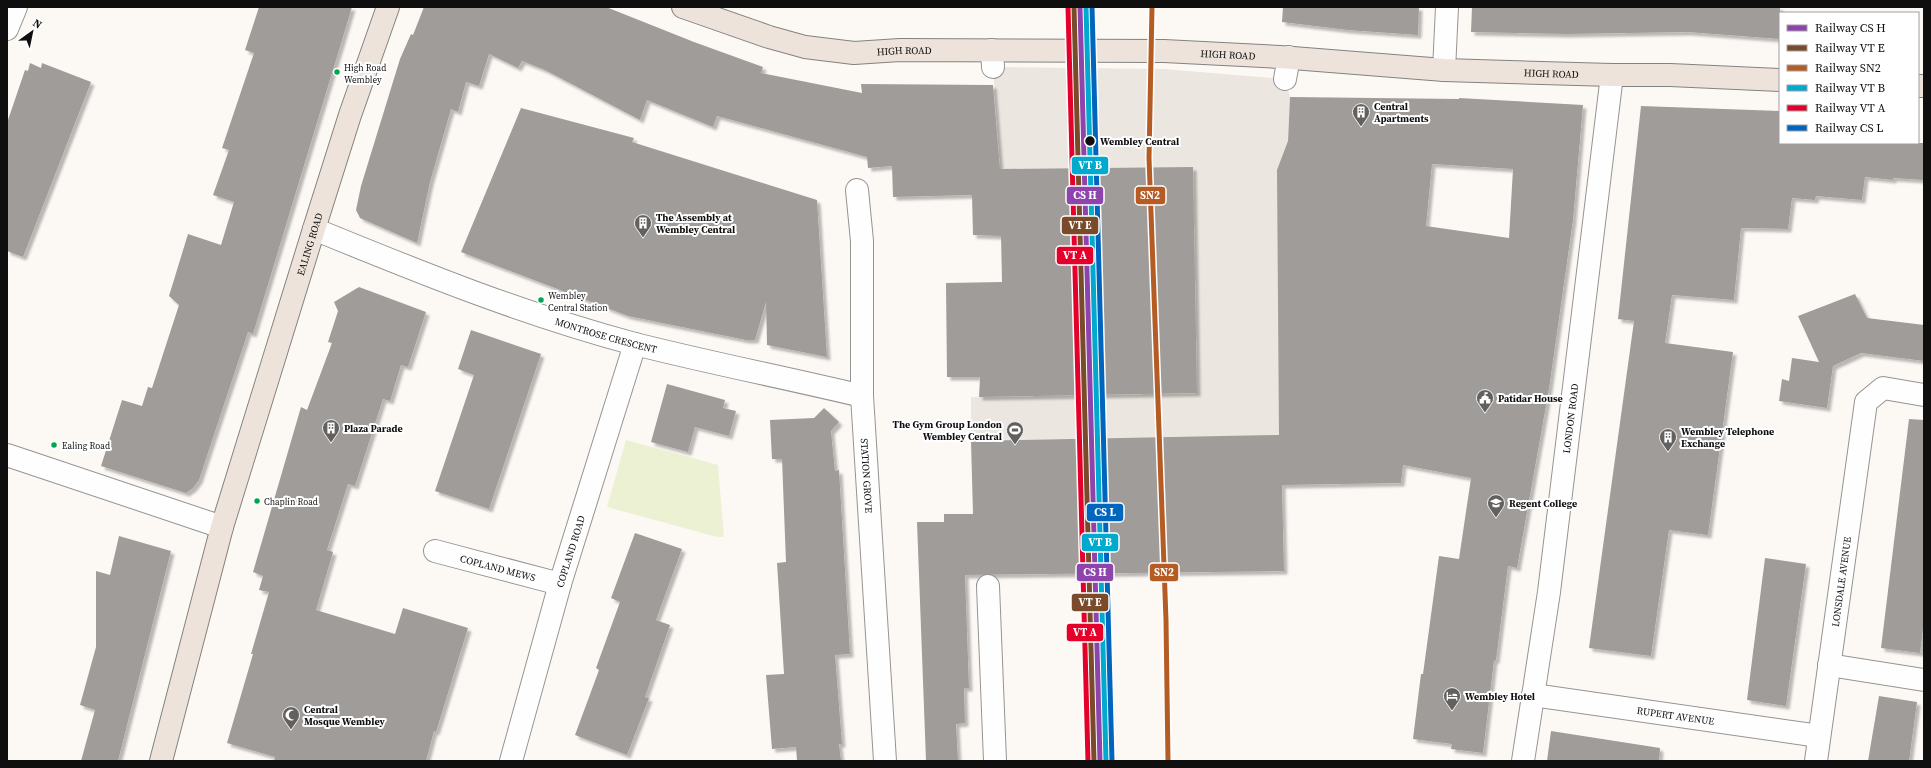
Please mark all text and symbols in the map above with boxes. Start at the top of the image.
north arrow [12,12,52,52]
legend [1779,12,1919,144]
text: N [30,16,45,33]
text: Railway CS H [1815,20,1886,36]
text: Railway VT E [1815,40,1885,56]
street label: HIGH ROAD [876,44,932,59]
street label: HIGH ROAD [1200,47,1256,63]
text: Railway SN2 [1815,60,1881,76]
place label: High Road Wembley [344,62,386,86]
street label: HIGH ROAD [1524,66,1579,81]
marker: High Road Wembley [332,67,342,77]
text: Railway VT B [1815,80,1885,96]
place label: Central Apartments [1374,100,1429,125]
text: Railway VT A [1815,100,1885,116]
building icon: Central Apartments [1351,102,1371,127]
text: Railway CS L [1815,120,1884,136]
marker: Wembley Central [1083,134,1097,148]
place label: Wembley Central [1100,135,1179,148]
line badge: VT B [1071,156,1109,175]
text: VT B [1078,158,1102,173]
line badge: CS H [1066,186,1104,205]
line badge: SN2 [1135,186,1166,205]
text: CS H [1073,188,1097,203]
text: SN2 [1140,188,1160,203]
street label: EALING ROAD [294,211,326,277]
place label: The Assembly at Wembley Central [656,211,735,236]
building icon: The Assembly at Wembley Central [633,213,653,238]
line badge: VT E [1061,216,1099,235]
text: VT E [1068,218,1092,233]
line badge: VT A [1056,246,1094,265]
text: VT A [1063,248,1088,263]
place label: Wembley Central Station [548,290,608,314]
marker: Wembley Central Station [536,295,546,305]
street label: MONTROSE CRESCENT [553,315,658,356]
street label: LONDON ROAD [1560,383,1581,454]
public building icon: Patidar House [1475,388,1495,413]
place label: Patidar House [1498,392,1563,405]
building icon: Plaza Parade [321,418,341,443]
place label: The Gym Group London Wembley Central [893,418,1002,443]
sports icon: The Gym Group London Wembley Central [1005,420,1025,445]
place label: Plaza Parade [344,422,403,435]
place label: Wembley Telephone Exchange [1681,425,1774,450]
building icon: Wembley Telephone Exchange [1658,427,1678,452]
street label: STATION GROVE [858,438,875,513]
marker: Ealing Road [49,440,59,450]
place label: Ealing Road [62,440,110,452]
school or university icon: Regent College [1486,493,1506,518]
marker: Chaplin Road [252,496,262,506]
place label: Chaplin Road [264,496,318,508]
place label: Regent College [1509,497,1577,510]
line badge: CS L [1086,503,1124,522]
text: CS L [1094,505,1116,520]
street label: COPLAND ROAD [553,514,588,589]
line badge: VT B [1081,533,1119,552]
text: VT B [1088,535,1112,550]
street label: LONSDALE AVENUE [1829,536,1854,628]
street label: COPLAND MEWS [459,552,537,584]
line badge: CS H [1076,563,1114,582]
line badge: SN2 [1149,563,1179,582]
text: CS H [1083,565,1107,580]
text: SN2 [1154,565,1174,580]
line badge: VT E [1071,593,1109,612]
text: VT E [1078,595,1102,610]
line badge: VT A [1066,623,1104,642]
text: VT A [1073,625,1098,640]
hotel icon: Wembley Hotel [1442,686,1462,711]
place label: Wembley Hotel [1465,690,1535,703]
place label: Central Mosque Wembley [304,703,386,728]
street label: RUPERT AVENUE [1636,704,1715,728]
mosque icon: Central Mosque Wembley [281,705,301,730]

